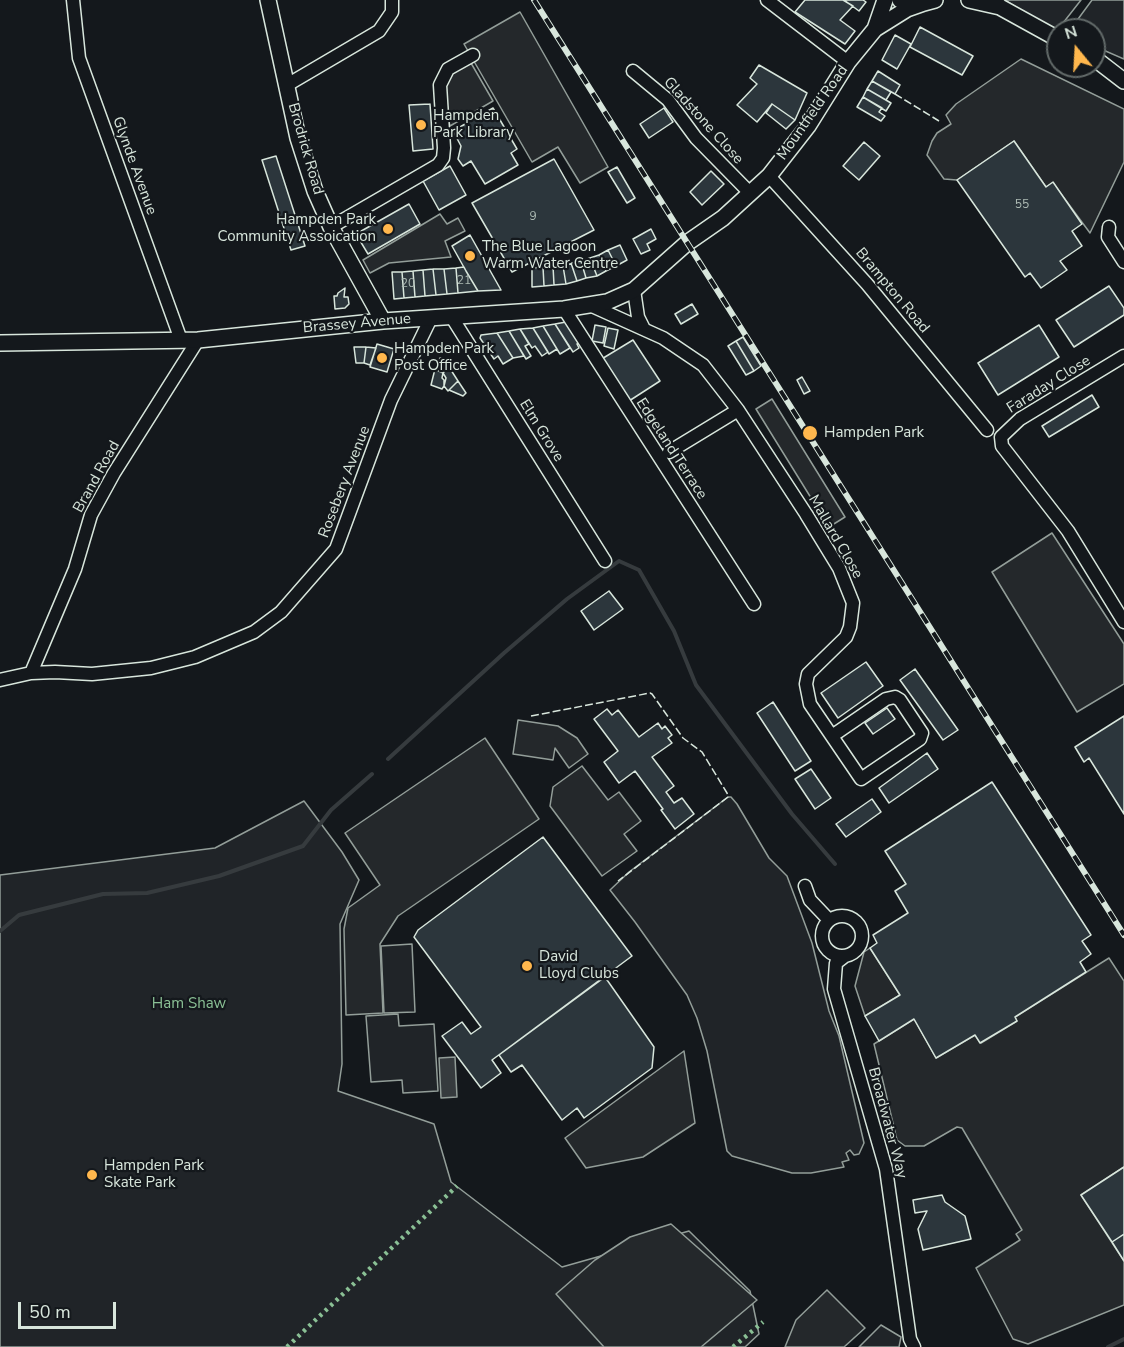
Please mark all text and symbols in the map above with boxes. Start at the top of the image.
north arrow [1046,18,1106,78]
text: N [1062,20,1080,45]
street label: Mountfield Road [774,62,852,164]
street label: Gladstone Close [659,74,747,168]
street label: Brodrick Road [283,101,327,197]
place label: Hampden Park Library [433,107,514,142]
street label: Glynde Avenue [108,115,160,217]
marker: Hampden Park Library [414,118,428,132]
house number: 55 [1015,198,1029,212]
house number: 9 [529,210,537,224]
place label: Hampden Park Community Assoication [218,211,376,246]
marker: Hampden Park Community Assoication [381,222,395,236]
place label: The Blue Lagoon Warm Water Centre [482,238,618,273]
street label: Brampton Road [851,245,933,337]
marker: The Blue Lagoon Warm Water Centre [463,249,477,263]
house number: 21 [457,274,471,288]
house number: 20 [401,277,415,291]
street label: Brassey Avenue [302,310,412,338]
place label: Hampden Park Post Office [394,340,494,375]
marker: Hampden Park Post Office [375,351,389,365]
street label: Faraday Close [1004,352,1094,418]
street label: Edgeland Terrace [632,395,710,503]
street label: Elm Grove [515,397,567,465]
street label: Rosebery Avenue [315,423,375,541]
marker: Hampden Park [801,424,819,442]
place label: Hampden Park [824,424,924,442]
street label: Brand Road [70,438,124,516]
street label: Mallard Close [804,492,866,582]
place label: David Lloyd Clubs [539,948,619,983]
marker: David Lloyd Clubs [520,959,534,973]
park label: Ham Shaw [152,995,226,1013]
street label: Broadwater Way [863,1065,911,1181]
place label: Hampden Park Skate Park [104,1157,204,1192]
marker: Hampden Park Skate Park [85,1168,99,1182]
scale bar [21,1290,118,1328]
text: 50 m [29,1300,71,1324]

